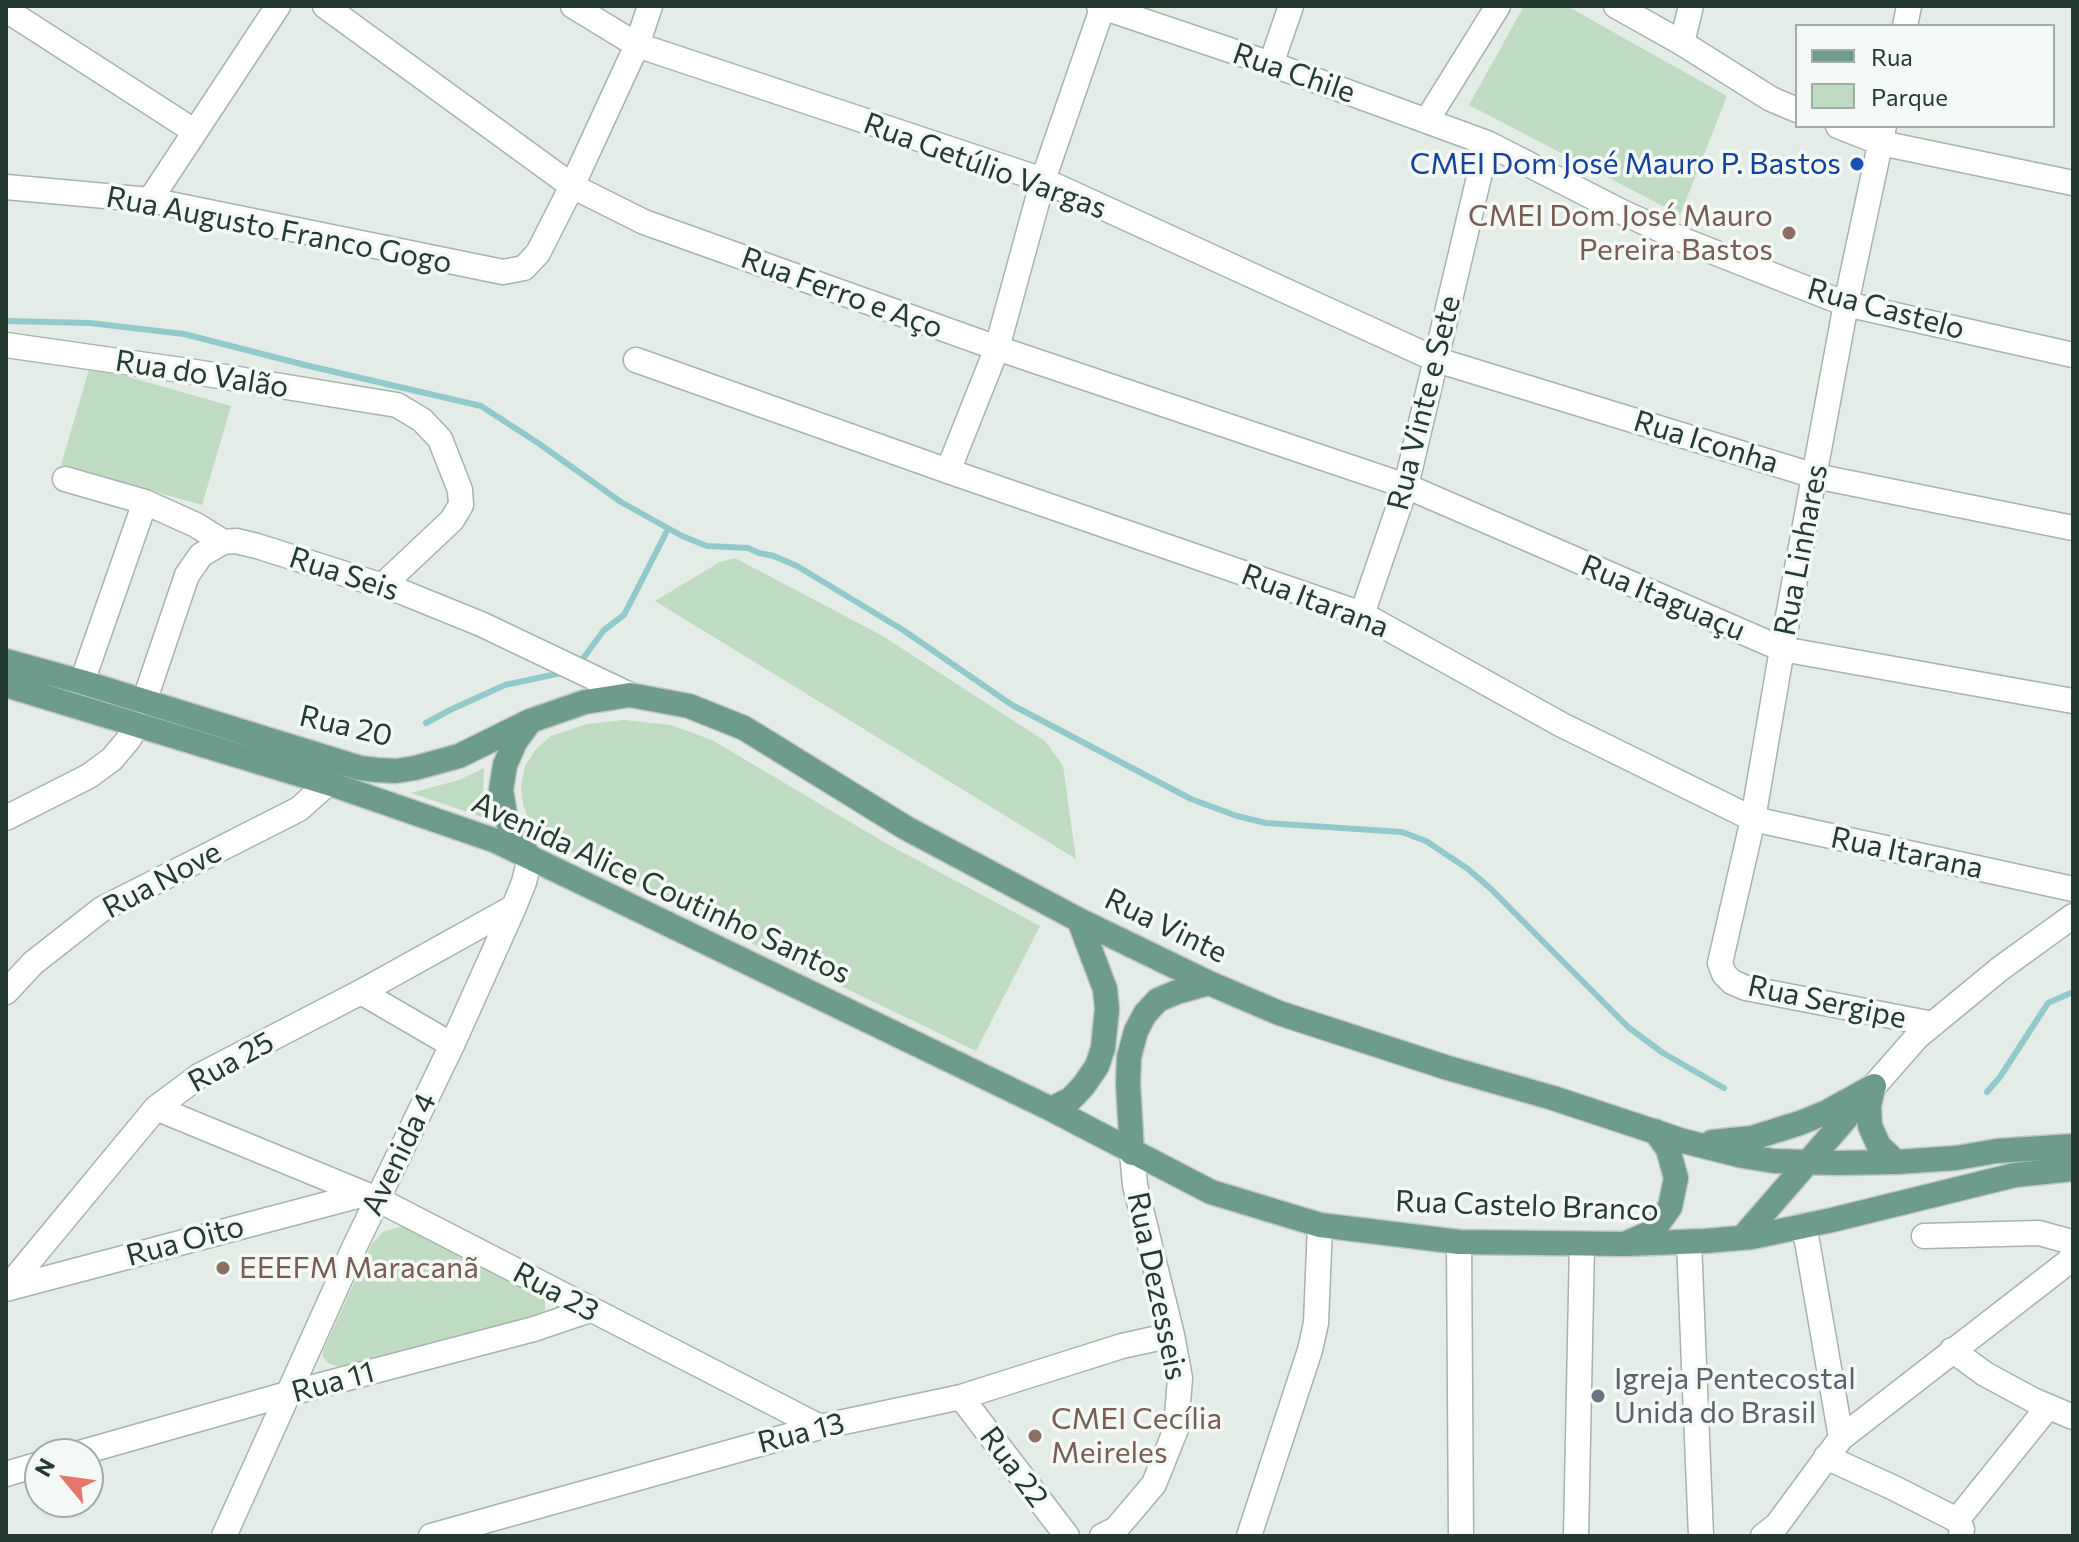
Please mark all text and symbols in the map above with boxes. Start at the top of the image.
legend [1795,24,2055,128]
street label: Rua Chile [1228,35,1360,111]
text: Rua [1871,42,1913,71]
text: Parque [1871,82,1948,111]
street label: Rua Getúlio Vargas [859,105,1111,227]
place label: CMEI Dom José Mauro P. Bastos [1410,146,1841,182]
marker: CMEI Dom José Mauro P. Bastos [1848,155,1866,173]
street label: Rua Augusto Franco Gogo [103,179,455,281]
place label: CMEI Dom José Mauro Pereira Bastos [1468,198,1773,268]
marker: CMEI Dom José Mauro Pereira Bastos [1780,224,1798,242]
street label: Rua Ferro e Aço [736,240,948,346]
street label: Rua Castelo [1803,271,1969,347]
street label: Rua Vinte e Sete [1380,292,1468,514]
street label: Rua do Valão [113,343,291,405]
street label: Rua Iconha [1629,403,1783,481]
street label: Rua Linhares [1767,461,1835,639]
street label: Rua Seis [285,539,403,609]
street label: Rua Itaguaçu [1576,547,1750,649]
street label: Rua Itarana [1236,556,1394,646]
street label: Rua 20 [296,698,396,754]
street label: Avenida Alice Coutinho Santos [466,784,856,992]
street label: Rua Itarana [1828,819,1986,887]
street label: Rua Nove [97,834,227,926]
street label: Rua Vinte [1099,881,1233,971]
street label: Rua Sergipe [1744,968,1910,1036]
street label: Rua 25 [182,1024,280,1100]
street label: Avenida 4 [354,1087,444,1221]
street label: Rua Castelo Branco [1395,1183,1659,1229]
street label: Rua Dezesseis [1120,1189,1194,1383]
street label: Rua Oito [122,1208,248,1274]
place label: EEEFM Maracanã [239,1250,479,1286]
street label: Rua 23 [507,1255,605,1329]
marker: EEEFM Maracanã [214,1259,232,1277]
street label: Rua 11 [288,1354,378,1410]
place label: Igreja Pentecostal Unida do Brasil [1614,1361,1856,1432]
marker: Igreja Pentecostal Unida do Brasil [1589,1387,1607,1405]
place label: CMEI Cecília Meireles [1051,1401,1222,1472]
street label: Rua 13 [754,1405,848,1461]
street label: Rua 22 [972,1420,1056,1514]
marker: CMEI Cecília Meireles [1026,1427,1044,1445]
north arrow [24,1438,104,1518]
text: N [29,1453,60,1481]

